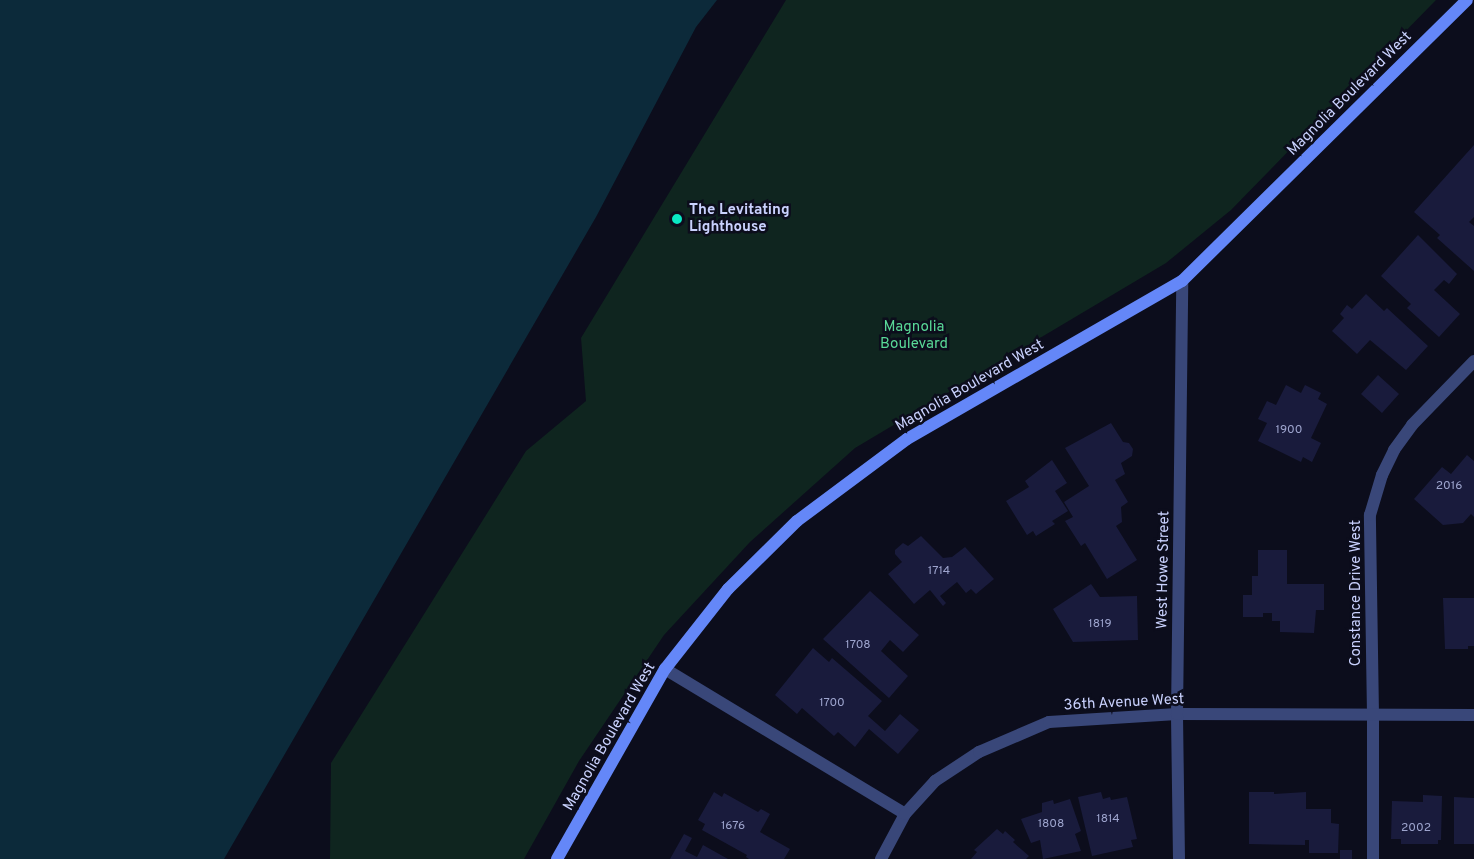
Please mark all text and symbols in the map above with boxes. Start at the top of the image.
street label: Magnolia Boulevard West [1284,28,1416,160]
place label: The Levitating Lighthouse [689,201,790,236]
marker: The Levitating Lighthouse [670,212,684,226]
park label: Magnolia Boulevard [880,318,948,353]
street label: Magnolia Boulevard West [892,336,1048,436]
house number: 1900 [1276,424,1302,438]
house number: 2016 [1436,480,1462,494]
street label: West Howe Street [1154,511,1174,629]
street label: Constance Drive West [1348,520,1366,666]
house number: 1714 [928,565,950,579]
house number: 1819 [1088,618,1112,632]
house number: 1708 [845,639,871,653]
street label: Magnolia Boulevard West [560,659,660,815]
street label: 36th Avenue West [1063,691,1185,715]
house number: 1700 [819,697,845,711]
house number: 1814 [1096,813,1120,827]
house number: 1808 [1038,818,1064,832]
house number: 1676 [721,820,745,834]
house number: 2002 [1401,822,1431,836]

